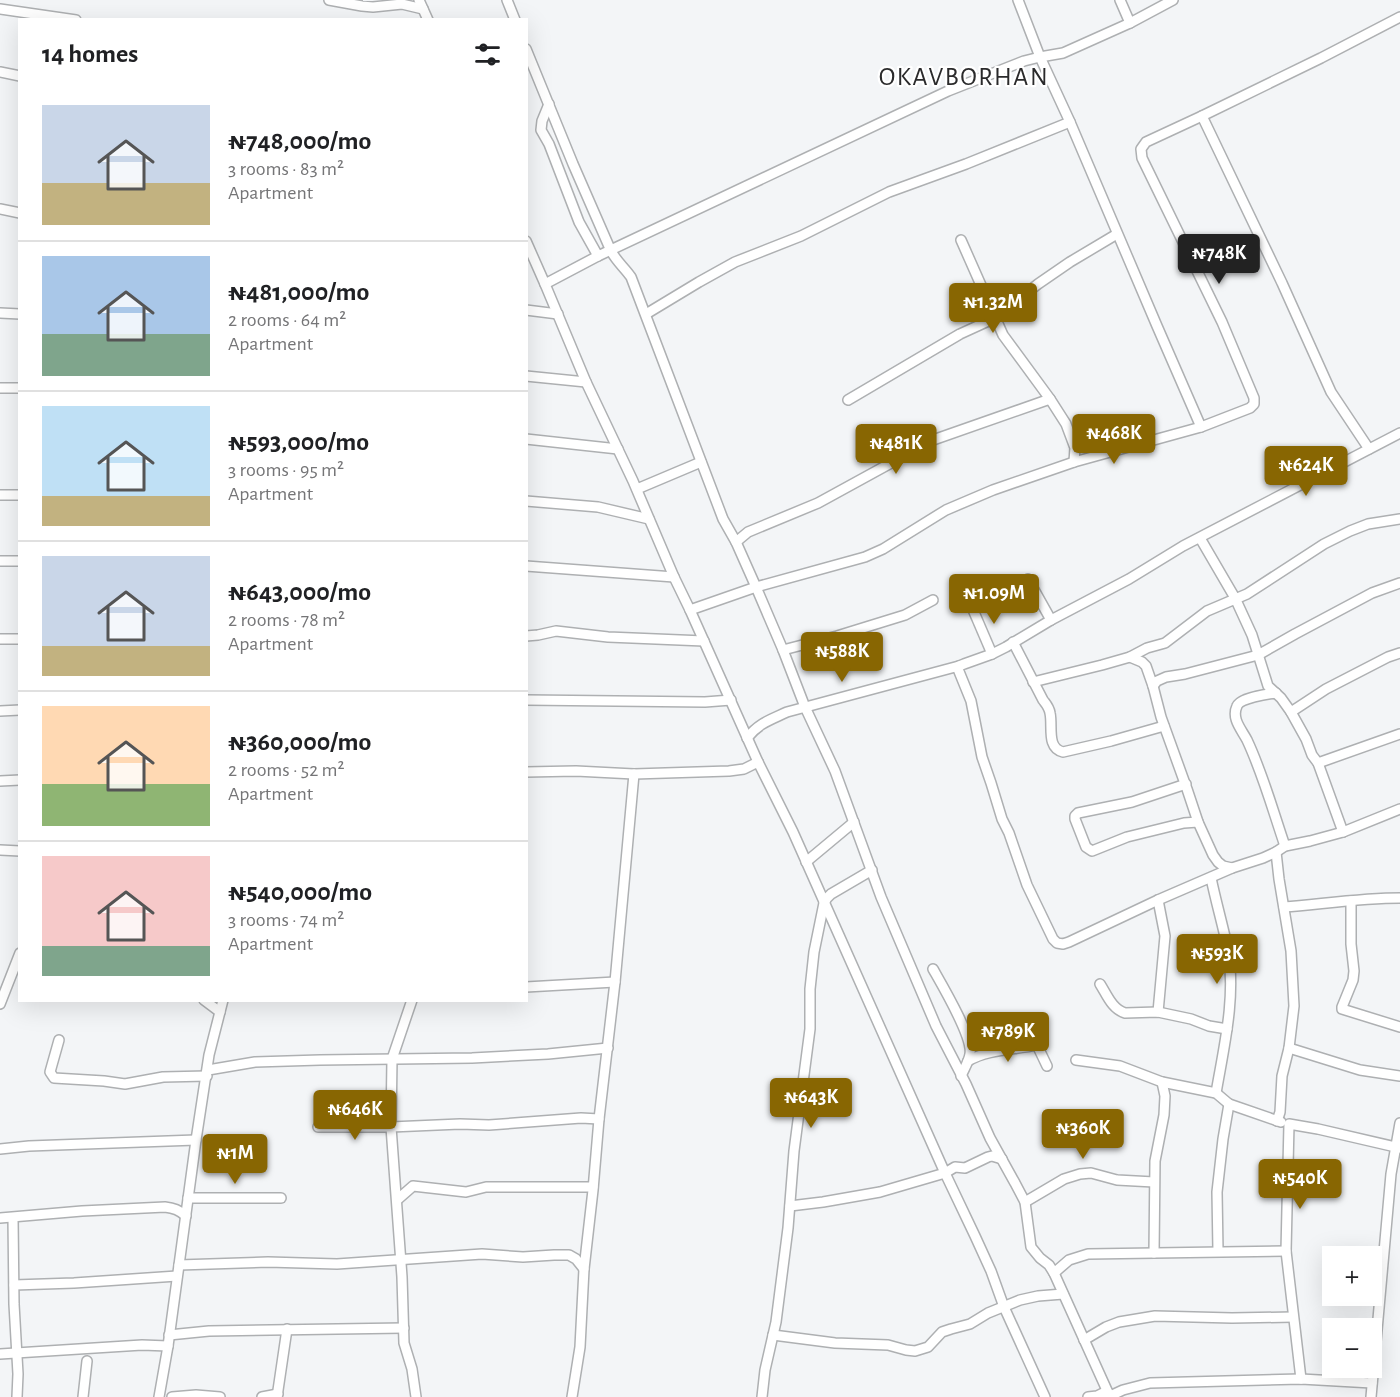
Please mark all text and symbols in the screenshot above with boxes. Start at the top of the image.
icon: filters [471,38,504,71]
text: 14 homes [42,41,138,67]
district label: OKAVBORHAN [879,64,1049,90]
text: ₦748,000/mo [228,128,371,154]
icon: home [90,129,162,201]
text: 3 rooms · 83 m² [228,159,344,179]
text: Apartment [228,183,313,203]
pin: ₦748K [1177,234,1261,285]
text: ₦748K [1192,243,1246,263]
text: ₦481,000/mo [228,279,369,305]
icon: home [90,280,162,352]
pin: ₦1.32M [944,283,1042,334]
text: ₦1.32M [963,292,1023,312]
text: 2 rooms · 64 m² [228,310,346,330]
text: Apartment [228,334,313,354]
pin: ₦468K [1072,414,1156,465]
text: ₦468K [1086,423,1142,443]
pin: ₦481K [854,424,938,475]
text: ₦593,000/mo [228,429,369,455]
icon: home [90,430,162,502]
text: ₦481K [870,433,922,453]
pin: ₦624K [1264,446,1348,497]
text: ₦624K [1279,455,1333,475]
text: 3 rooms · 95 m² [228,460,344,480]
text: Apartment [228,484,313,504]
pin: ₦1.09M [945,574,1043,625]
text: ₦643,000/mo [228,579,371,605]
icon: home [90,580,162,652]
text: ₦1.09M [963,583,1025,603]
text: 2 rooms · 78 m² [228,610,345,630]
pin: ₦588K [800,632,884,683]
text: Apartment [228,634,313,654]
text: ₦588K [815,641,869,661]
text: ₦360,000/mo [228,729,371,755]
icon: home [90,730,162,802]
text: 2 rooms · 52 m² [228,760,345,780]
text: Apartment [228,784,313,804]
text: ₦540,000/mo [228,879,372,905]
icon: home [90,880,162,952]
text: 3 rooms · 74 m² [228,910,344,930]
text: Apartment [228,934,313,954]
pin: ₦593K [1175,934,1259,985]
text: ₦593K [1191,943,1243,963]
pin: ₦789K [966,1012,1050,1063]
text: ₦789K [981,1021,1035,1041]
pin: ₦643K [769,1078,853,1129]
text: ₦643K [784,1087,838,1107]
pin: ₦646K [313,1090,397,1141]
text: ₦646K [327,1099,383,1119]
pin: ₦360K [1041,1109,1125,1160]
text: ₦360K [1056,1118,1110,1138]
pin: ₦1M [206,1134,264,1185]
text: ₦1M [216,1143,254,1163]
pin: ₦540K [1258,1159,1342,1210]
text: ₦540K [1273,1168,1327,1188]
map controls [1322,1246,1382,1378]
button: + [1322,1246,1382,1306]
button: − [1322,1318,1382,1378]

